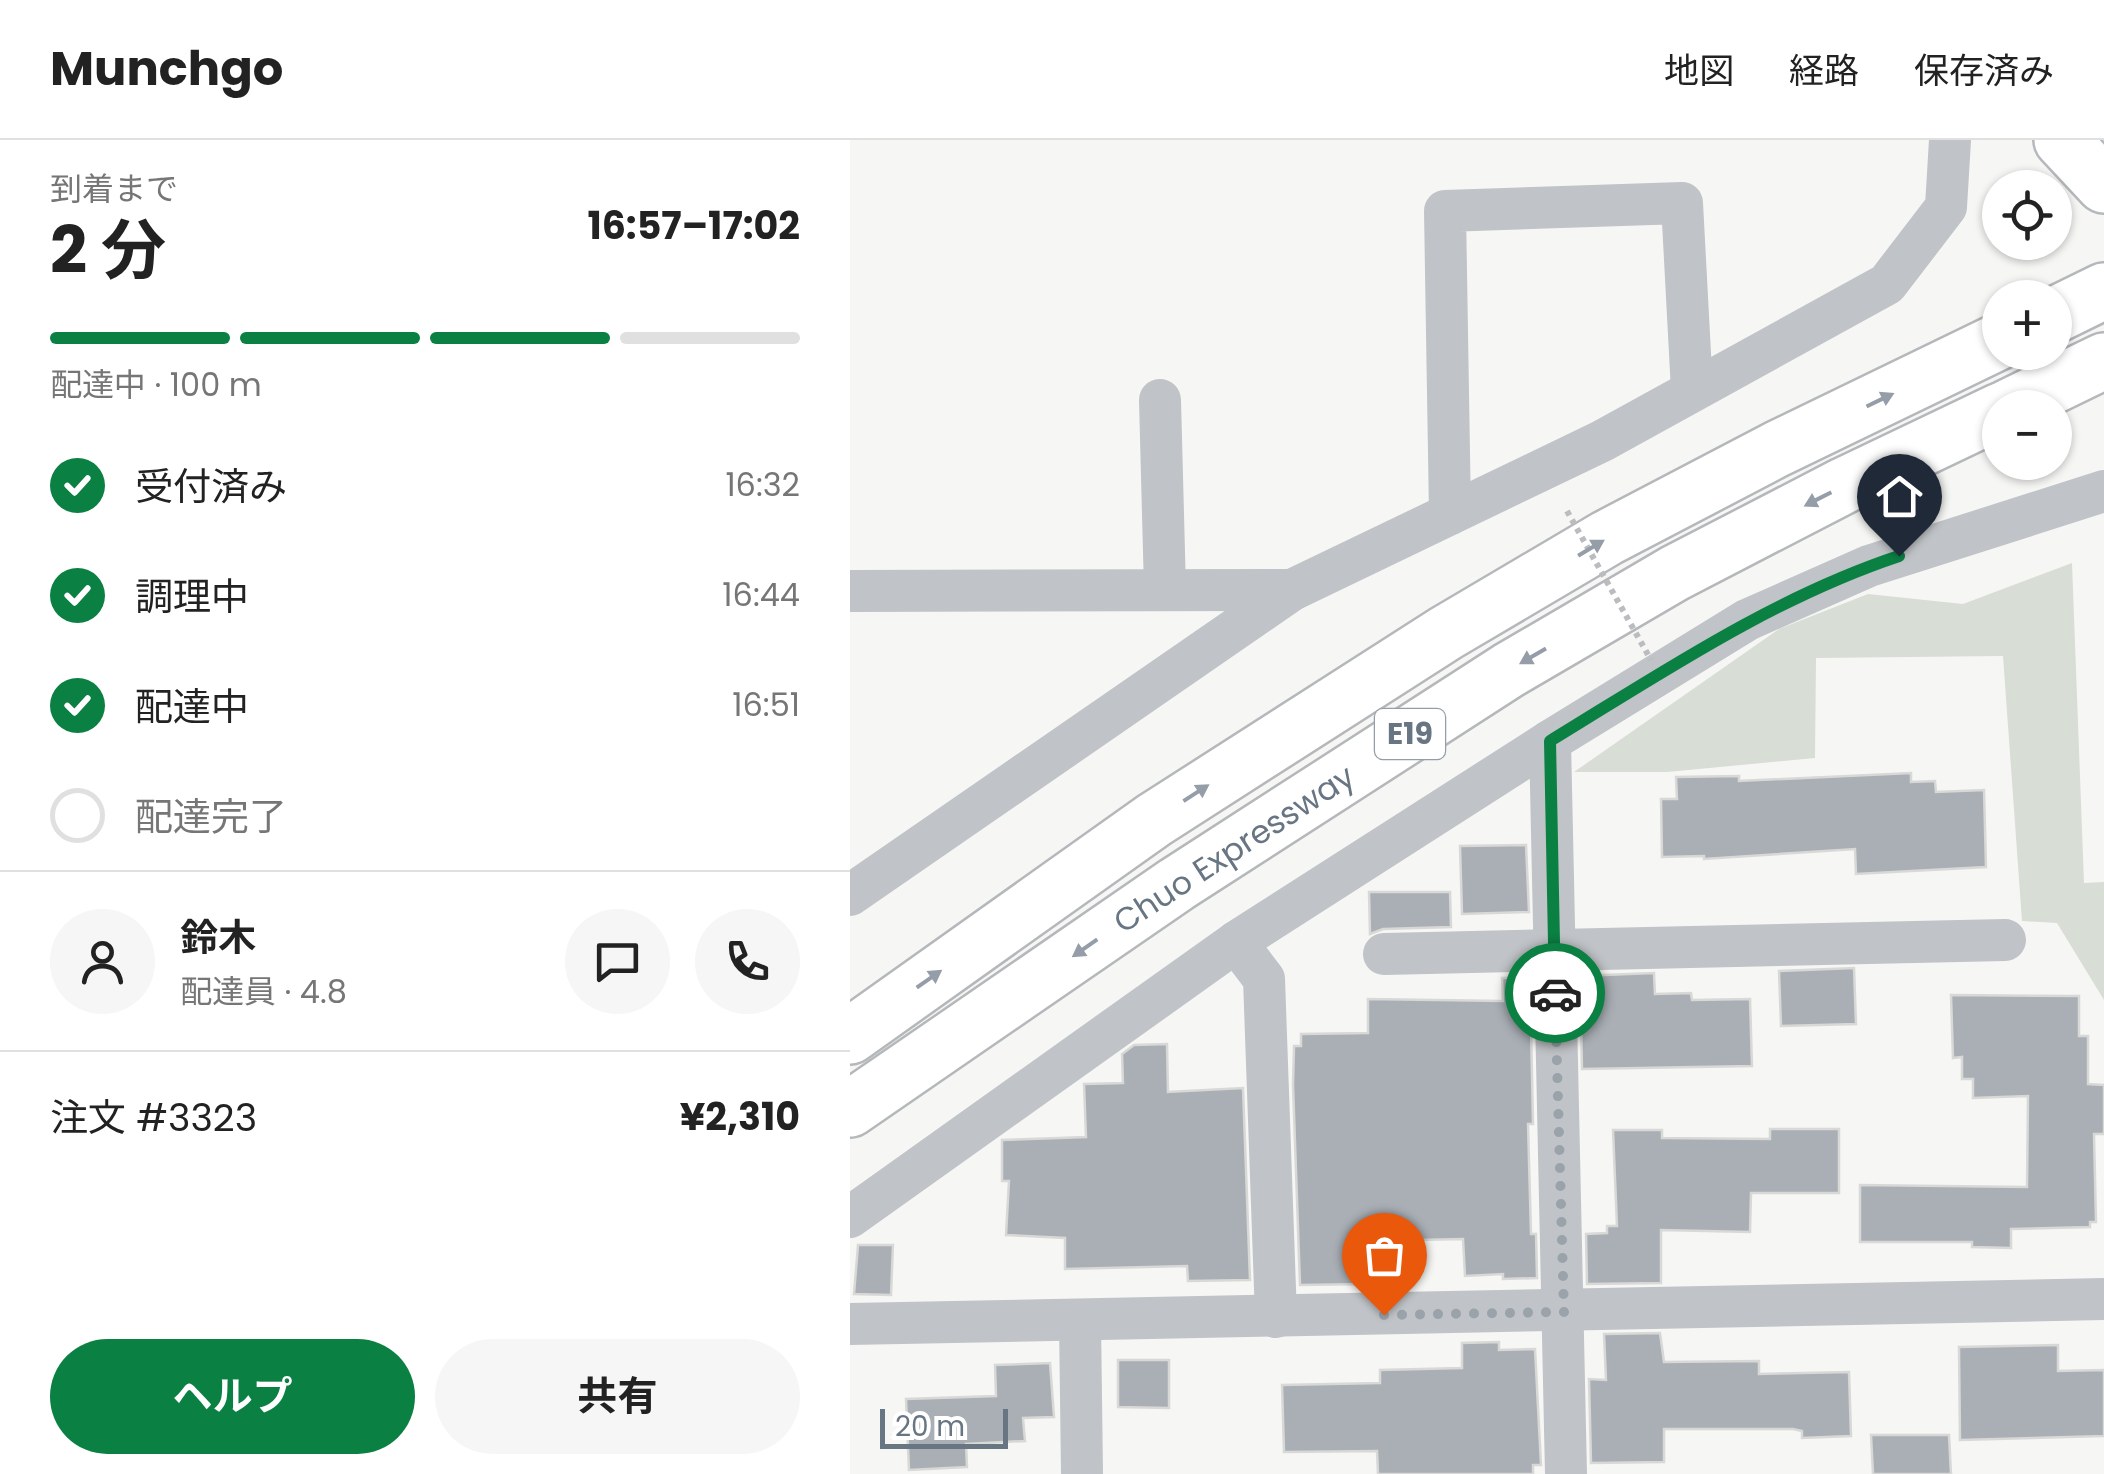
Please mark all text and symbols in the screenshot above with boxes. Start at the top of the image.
text: Munchgo [50,35,283,102]
text: 地図 [1664,46,1734,95]
text: 経路 [1789,46,1859,95]
text: 保存済み [1914,46,2054,95]
text: 到着まで [50,166,178,211]
map controls [1982,170,2072,480]
button: locate [1982,170,2072,260]
text: 16:57–17:02 [587,199,800,252]
text: 2 分 [50,205,166,296]
button: + [1982,280,2072,370]
text: 配達中 · 100 m [50,362,262,407]
button: − [1982,390,2072,480]
one-way arrow [1866,391,1895,408]
pin [1857,454,1942,557]
icon: check [50,458,105,513]
text: 受付済み [135,460,287,513]
text: 16:32 [725,462,800,507]
icon: home [1872,469,1927,524]
one-way arrow [1803,490,1832,507]
one-way arrow [1577,539,1605,557]
icon: check [50,568,105,623]
text: 調理中 [135,570,249,623]
text: 16:44 [722,572,800,617]
one-way arrow [1519,647,1547,664]
icon: check [50,678,105,733]
text: 配達中 [135,680,249,733]
text: 16:51 [732,682,800,727]
road number: E19 [1375,709,1445,759]
street label: Chuo Expressway [1104,754,1363,943]
one-way arrow [1182,785,1210,802]
text: 配達完了 [135,790,287,843]
button: person [50,909,155,1014]
button: chat [565,909,670,1014]
button: phone [695,909,800,1014]
text: 鈴木 [180,911,256,964]
one-way arrow [1071,938,1098,957]
courier [1505,943,1605,1043]
icon: car [1528,966,1583,1021]
text: 配達員 · 4.8 [180,969,347,1014]
one-way arrow [916,970,943,989]
text: ¥2,310 [680,1090,800,1143]
text: 注文 #3323 [50,1091,257,1144]
pin [1342,1213,1427,1316]
icon: bag [1357,1228,1412,1283]
button: ヘルプ [50,1339,415,1454]
button: 共有 [435,1339,800,1454]
scale bar [880,1404,1008,1448]
text: 20 m [895,1407,965,1446]

